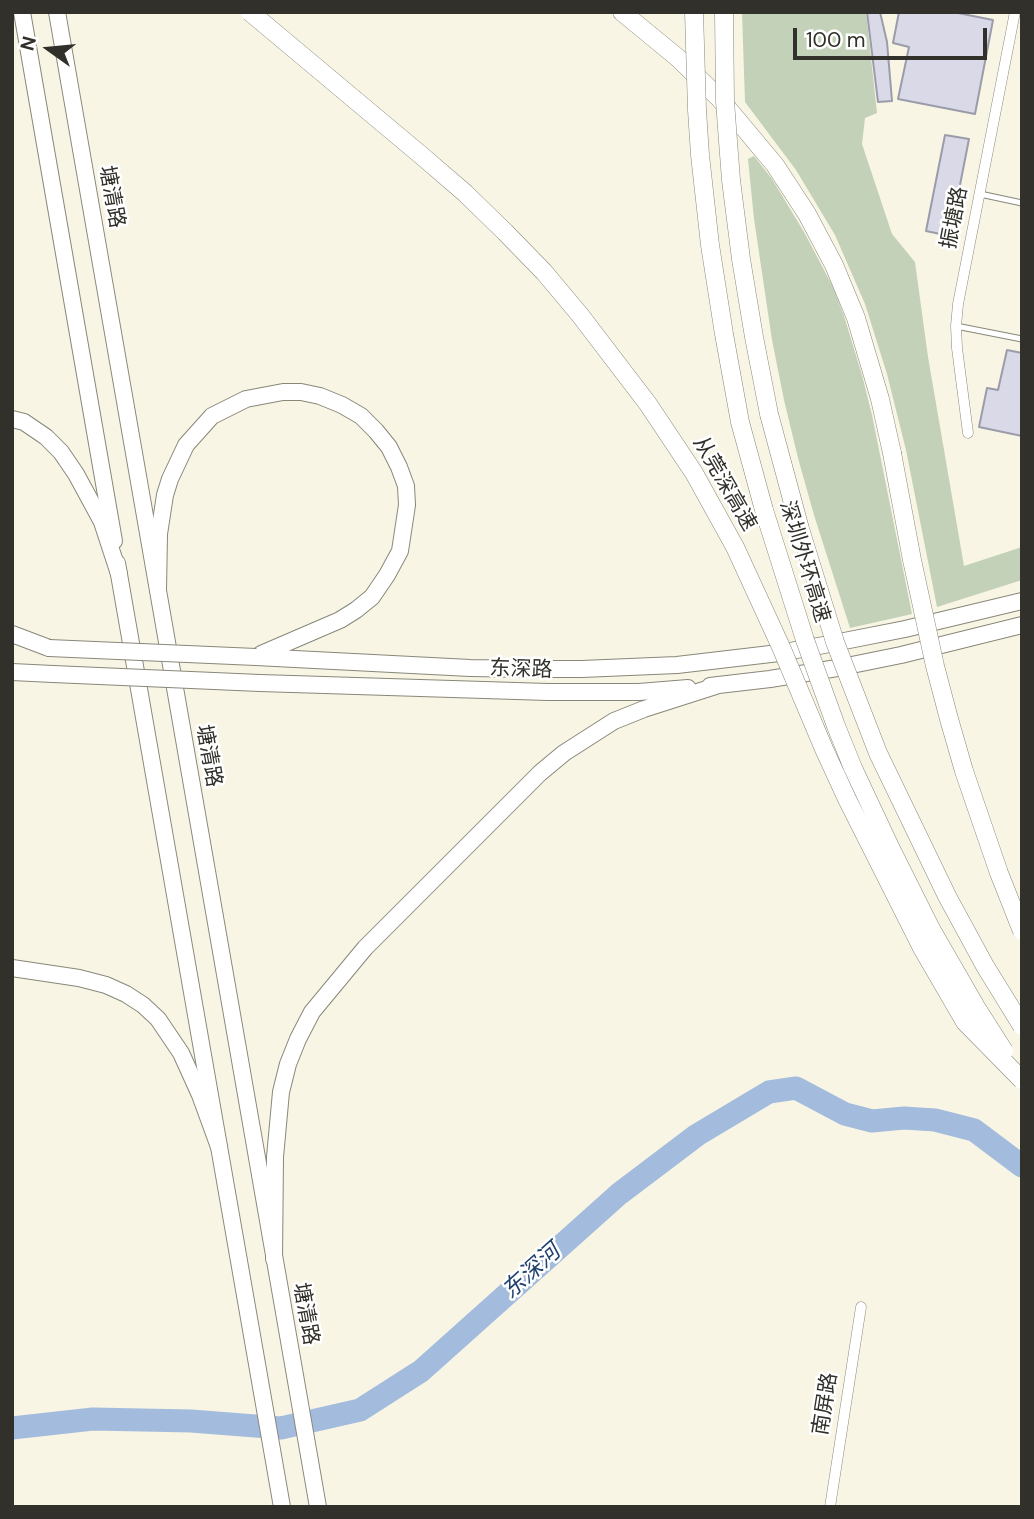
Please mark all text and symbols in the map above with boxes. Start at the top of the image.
north arrow [14,14,84,84]
scale bar [796,14,990,58]
text: 100 m [806,26,866,54]
text: N [14,34,42,53]
street label: 塘清路 [93,164,129,230]
street label: 振塘路 [937,185,973,251]
street label: 从莞深高速 [687,432,761,536]
street label: 深圳外环高速 [774,498,834,626]
street label: 东深路 [489,656,553,684]
street label: 塘清路 [190,723,226,789]
water label: 东深河 [497,1239,567,1305]
street label: 塘清路 [287,1281,323,1347]
street label: 南屏路 [809,1371,843,1437]

